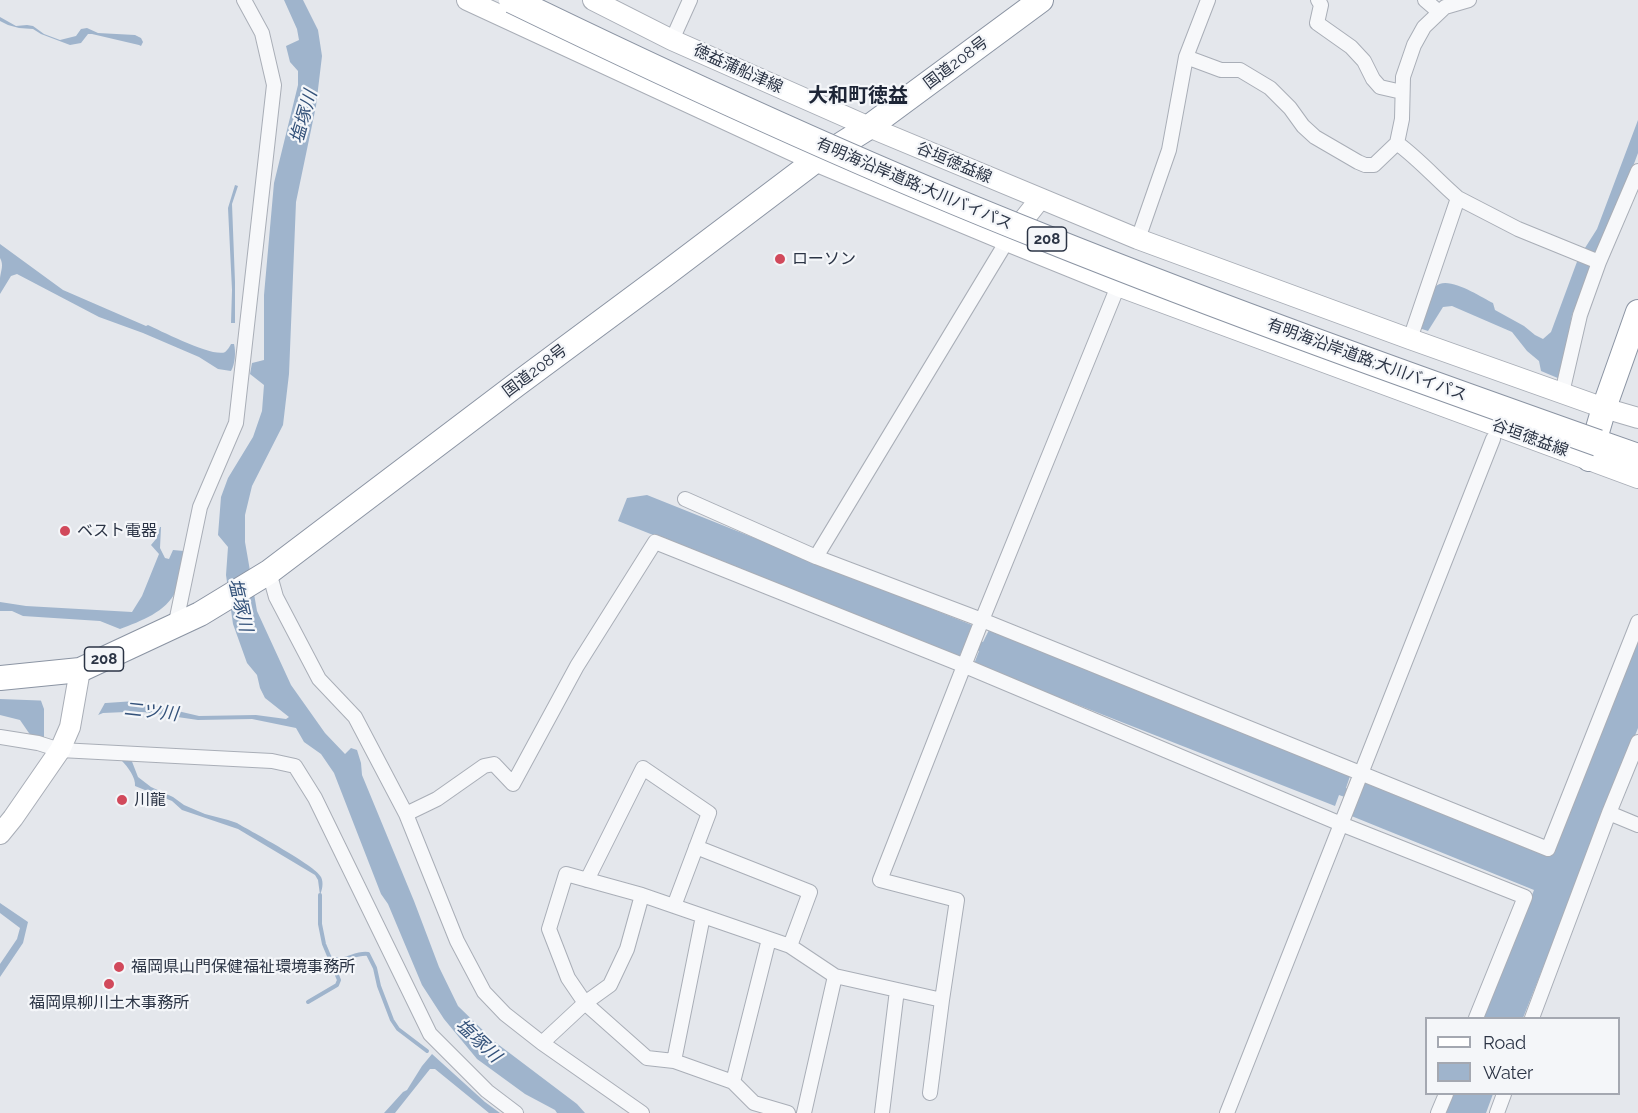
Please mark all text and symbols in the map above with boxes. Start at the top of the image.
street label: 国道208号 [920,33,992,93]
street label: 徳益蒲船津線 [690,41,786,97]
district label: 大和町徳益 [808,84,908,108]
water label: 塩塚川 [286,88,322,146]
street label: 有明海沿岸道路;大川バイパス [813,134,1015,234]
street label: 谷垣徳益線 [913,139,995,187]
road number: 208 [1028,227,1066,251]
place label: ローソン [792,249,856,269]
marker: ローソン [773,252,787,266]
street label: 有明海沿岸道路;大川バイパス [1264,315,1470,405]
street label: 国道208号 [499,341,571,401]
street label: 谷垣徳益線 [1489,415,1571,461]
place label: ベスト電器 [77,521,157,541]
marker: ベスト電器 [58,524,72,538]
water label: 塩塚川 [223,576,257,634]
road number: 208 [84,647,124,671]
water label: 二ツ川 [123,698,179,726]
place label: 川龍 [134,790,166,810]
marker: 川龍 [115,793,129,807]
place label: 福岡県山門保健福祉環境事務所 [131,957,355,977]
marker: 福岡県山門保健福祉環境事務所 [112,960,126,974]
marker: 福岡県柳川土木事務所 [102,977,116,991]
place label: 福岡県柳川土木事務所 [29,993,189,1013]
water label: 塩塚川 [451,1015,505,1067]
legend [1425,1017,1620,1095]
text: Road [1483,1032,1526,1053]
text: Water [1483,1062,1533,1083]

